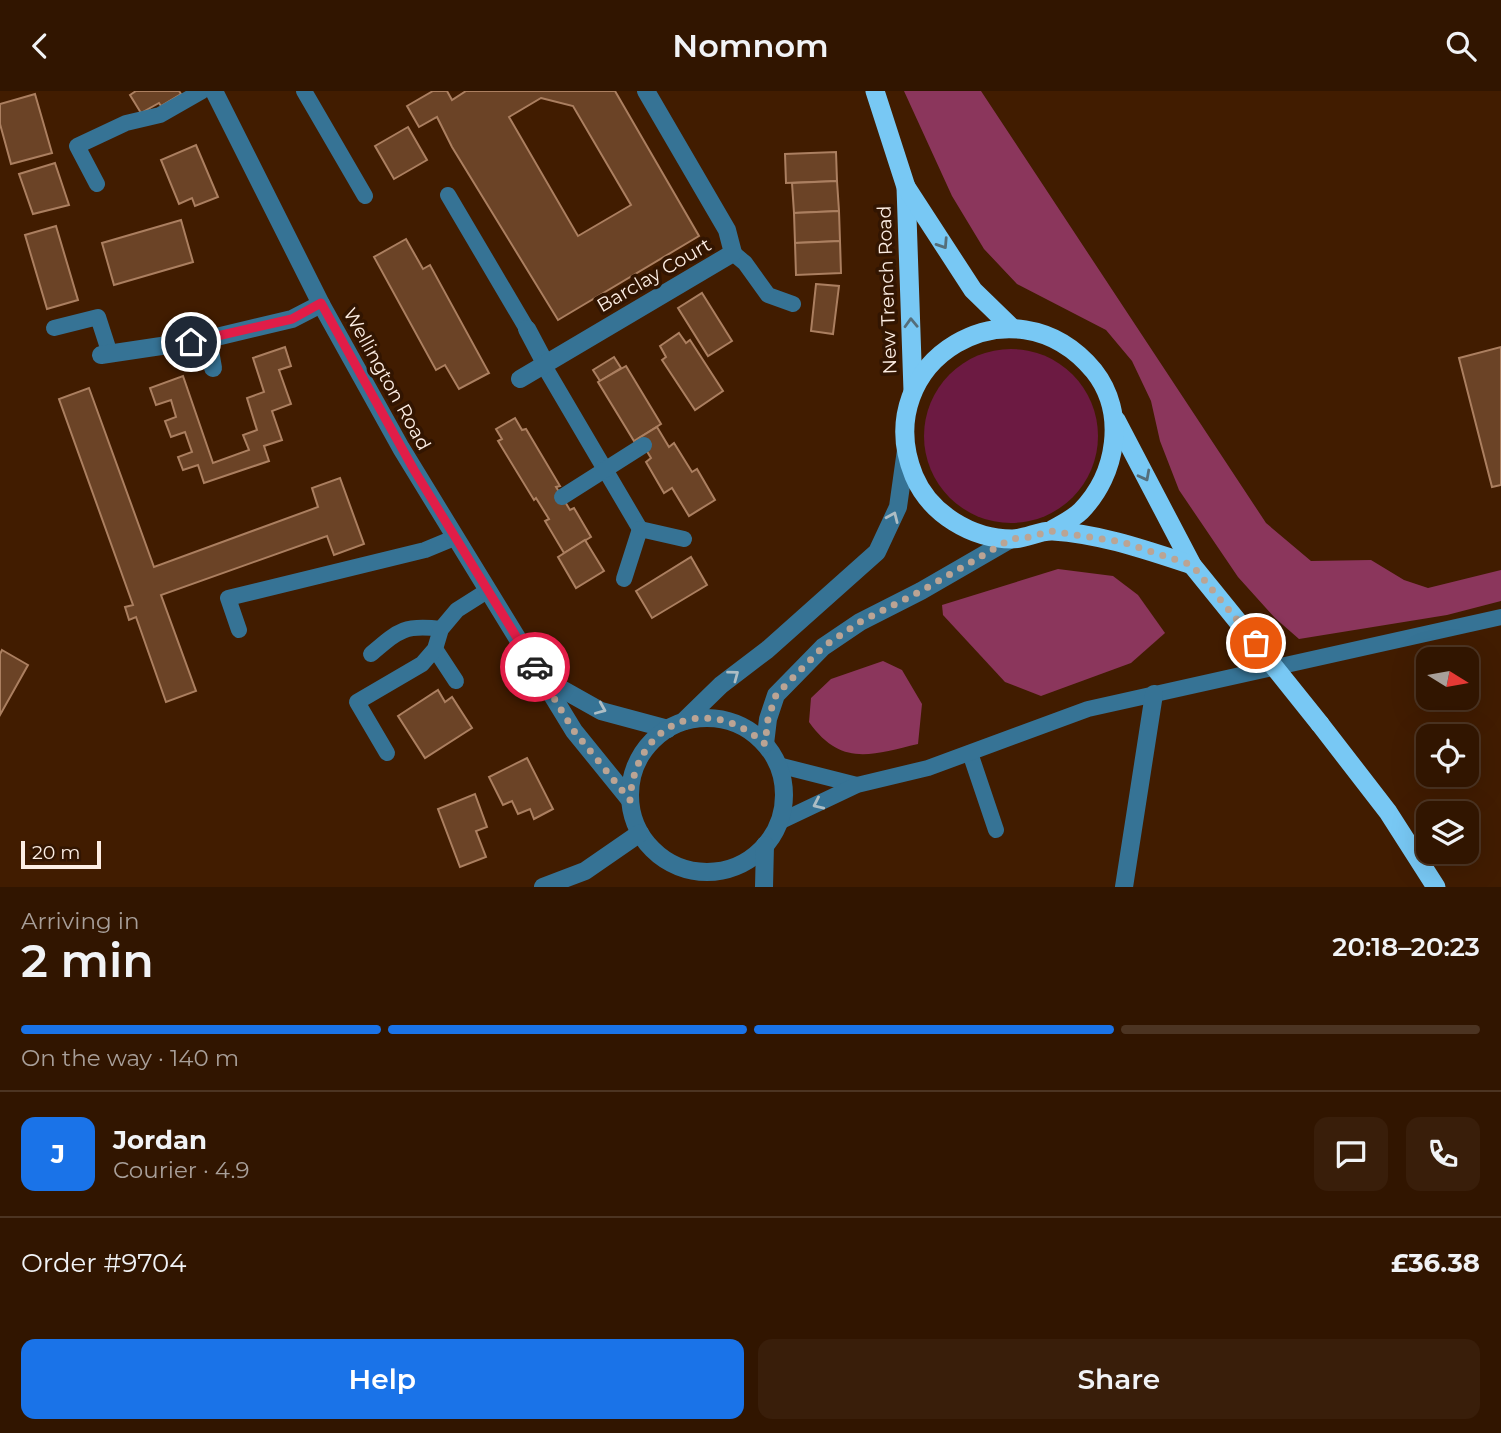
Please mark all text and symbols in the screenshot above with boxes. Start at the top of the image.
text: Nomnom [672,26,829,65]
icon: back [21,27,59,65]
icon: search [1442,27,1480,65]
street label: New Trench Road [873,205,901,375]
street label: Barclay Court [593,233,715,317]
one-way arrow [935,236,947,249]
street label: Wellington Road [338,304,436,454]
pin [161,312,221,372]
one-way arrow [903,317,918,328]
icon: home [172,323,210,361]
one-way arrow [1137,469,1151,481]
one-way arrow [885,512,899,524]
pin [1226,613,1286,673]
icon: bag [1237,624,1275,662]
courier [500,632,570,702]
north arrow [1416,647,1479,711]
map controls [1416,647,1479,864]
icon: car [516,648,554,686]
one-way arrow [726,671,739,684]
one-way arrow [594,701,606,715]
button: locate [1416,724,1479,787]
one-way arrow [813,795,825,809]
button: layers [1416,801,1479,864]
scale bar [21,838,102,870]
text: 20 m [32,841,80,864]
text: Arriving in [21,907,140,935]
text: 20:18–20:23 [1332,931,1480,963]
text: 2 min [21,932,154,989]
text: On the way · 140 m [21,1044,239,1072]
button: chat [1314,1117,1388,1191]
button: phone [1406,1117,1480,1191]
text: Jordan [113,1124,207,1156]
text: J [51,1138,65,1170]
text: Courier · 4.9 [113,1156,249,1184]
text: Order #9704 [21,1247,186,1279]
text: £36.38 [1391,1247,1480,1279]
button: Help [21,1339,744,1419]
button: Share [758,1339,1480,1419]

